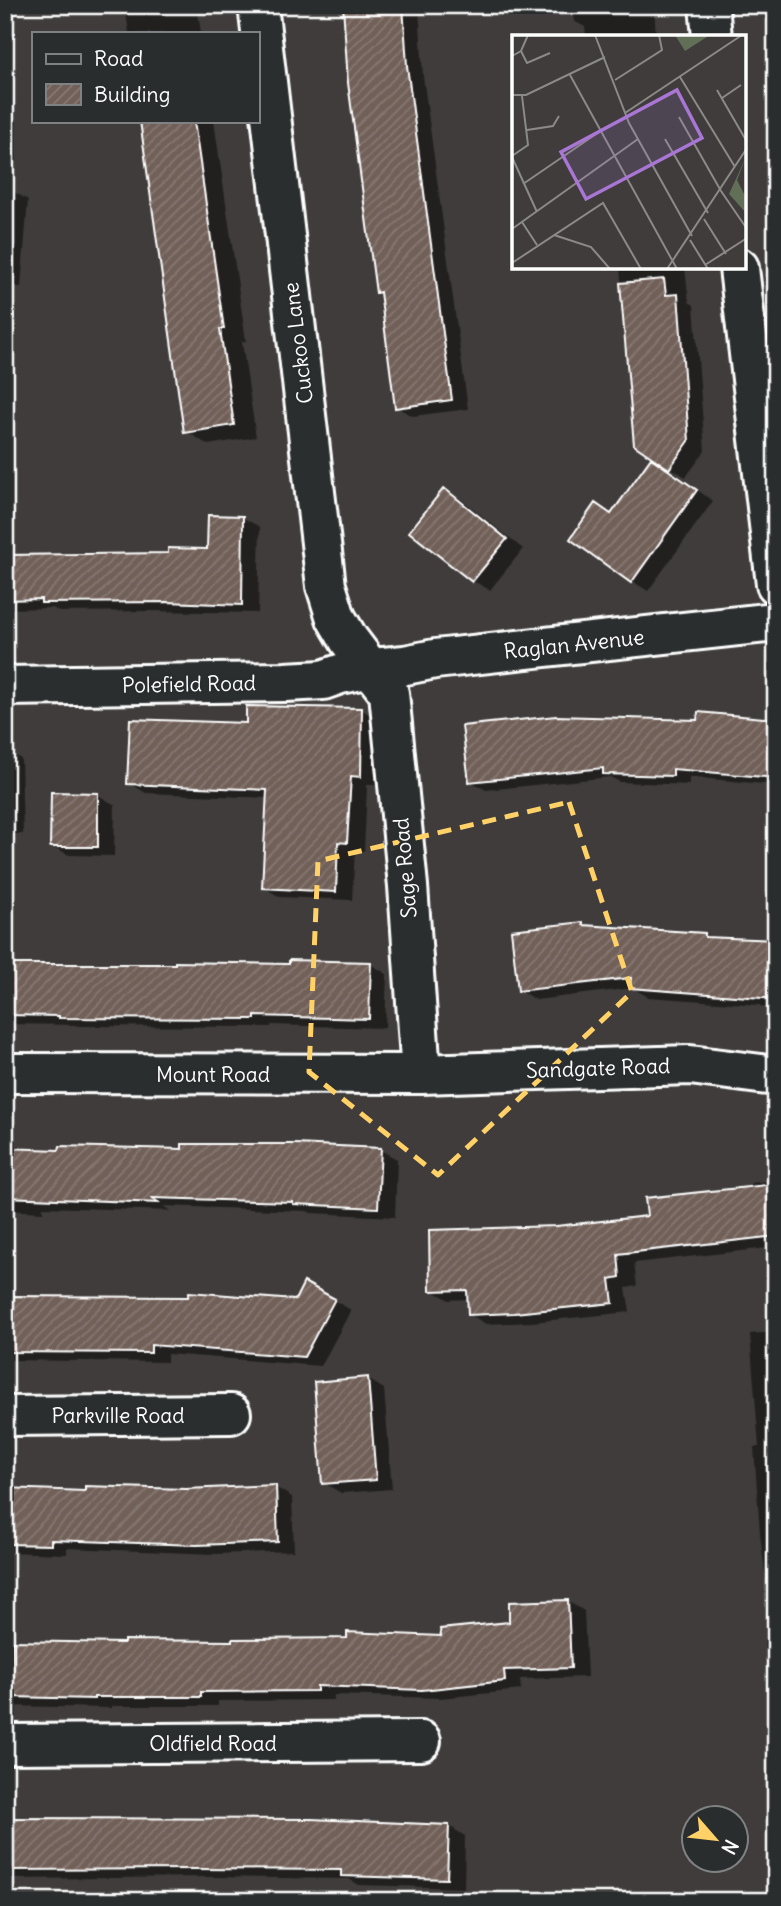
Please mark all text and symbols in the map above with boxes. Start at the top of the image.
legend [32,32,259,122]
inset map [512,35,746,270]
text: Road [94,45,143,72]
text: Building [94,81,170,108]
street label: Cuckoo Lane [277,281,319,405]
street label: Raglan Avenue [502,623,646,665]
street label: Polefield Road [122,669,256,699]
street label: Sage Road [387,817,423,919]
street label: Sandgate Road [525,1052,671,1084]
street label: Mount Road [156,1061,270,1088]
street label: Parkville Road [51,1402,185,1429]
street label: Oldfield Road [149,1730,277,1757]
north arrow [680,1804,750,1874]
text: N [716,1836,744,1858]

